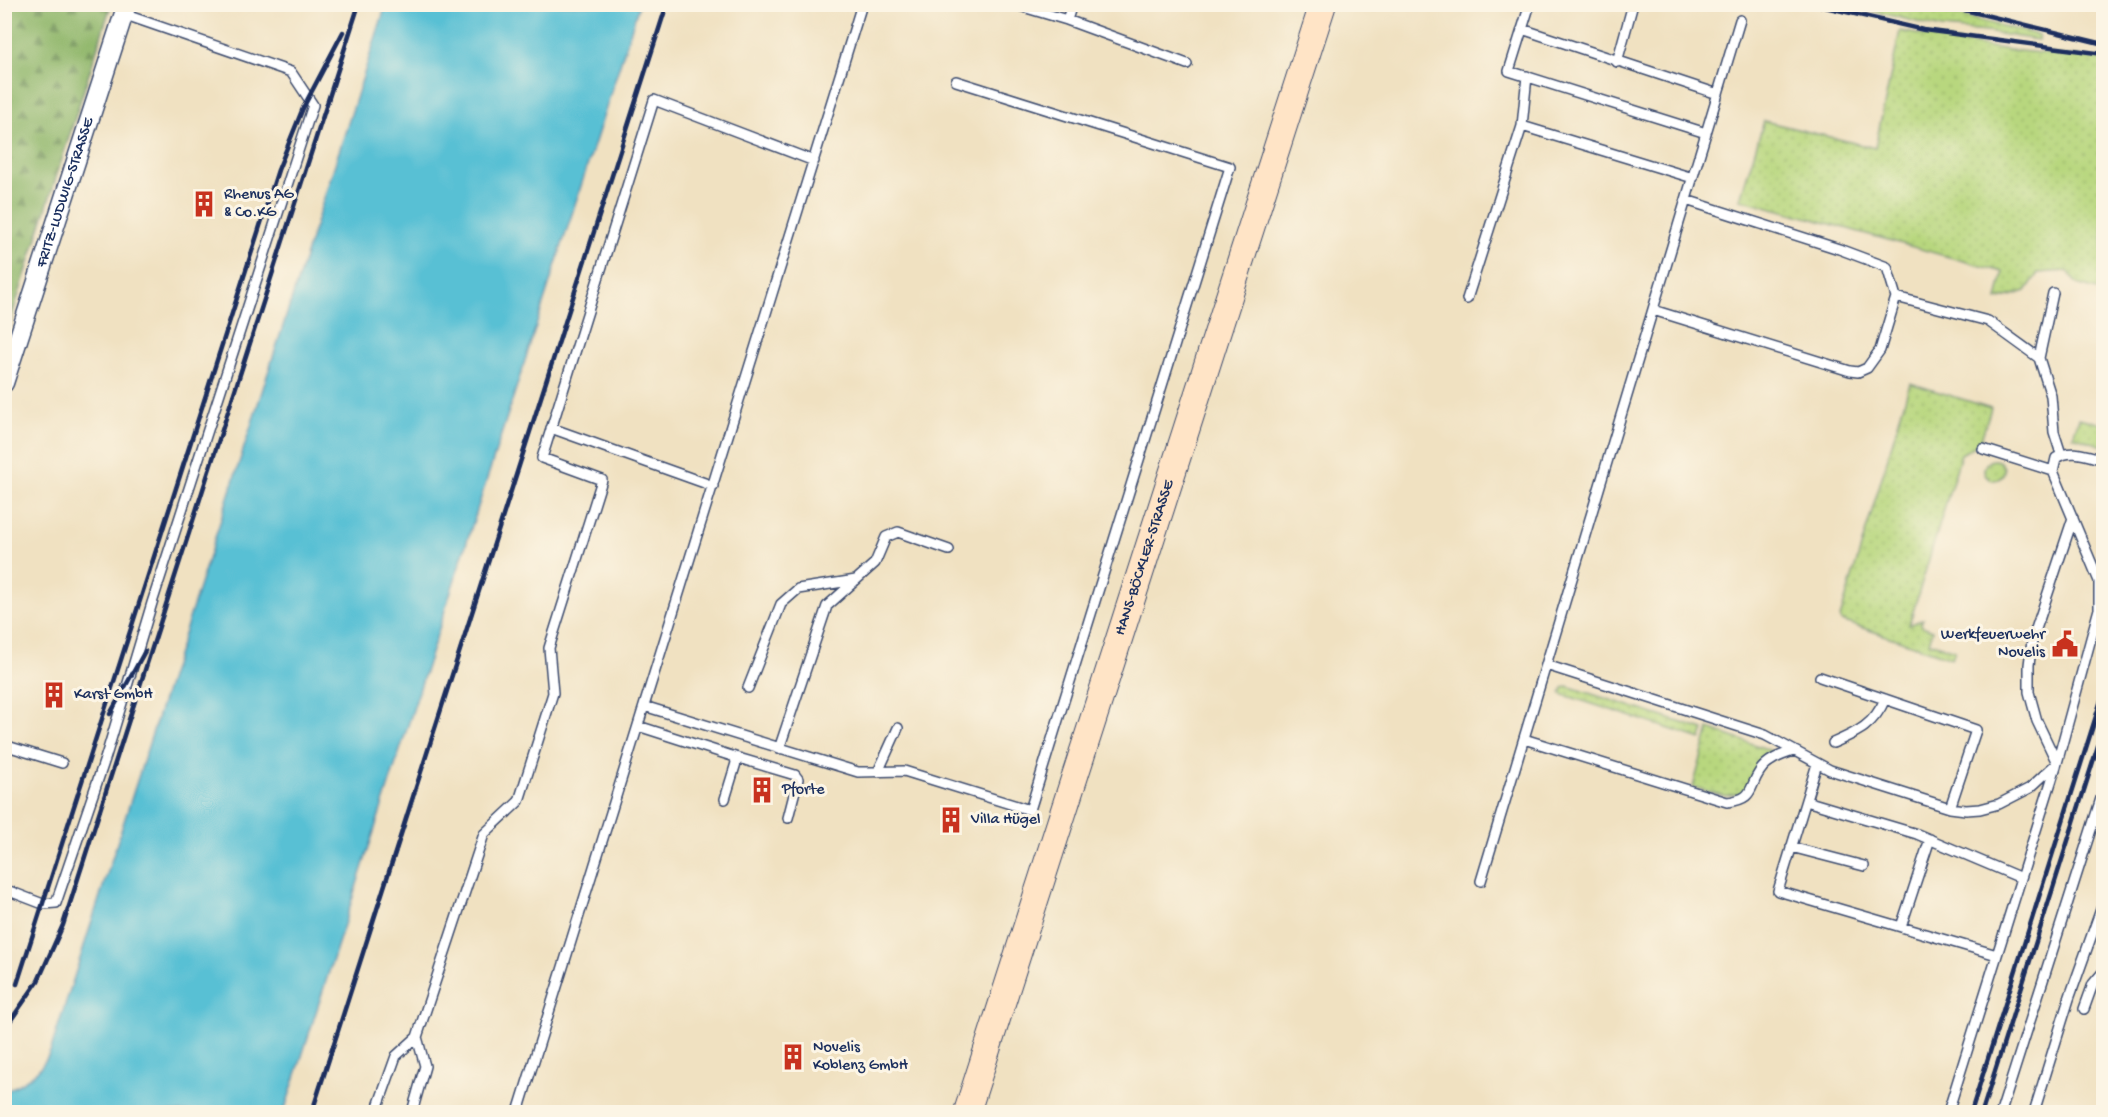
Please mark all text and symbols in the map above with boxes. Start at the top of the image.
street label: FRITZ-LUDWIG-STRASSE [32,115,99,271]
place label: Rhenus AG & Co.KG [224,186,294,223]
building icon: Rhenus AG & Co.KG [189,189,219,219]
street label: HANS-BÖCKLER-STRASSE [1111,477,1179,638]
place label: Werkfeuerwehr Novelis [1941,626,2046,663]
public building icon: Werkfeuerwehr Novelis [2050,629,2080,659]
building icon: Karst GmbH [39,680,69,710]
place label: Karst GmbH [74,686,153,705]
building icon: Pforte [747,775,777,805]
place label: Pforte [781,781,825,800]
building icon: Villa Hügel [936,805,966,835]
place label: Villa Hügel [970,811,1041,830]
place label: Novelis Koblenz GmbH [813,1039,909,1076]
building icon: Novelis Koblenz GmbH [778,1042,808,1072]

